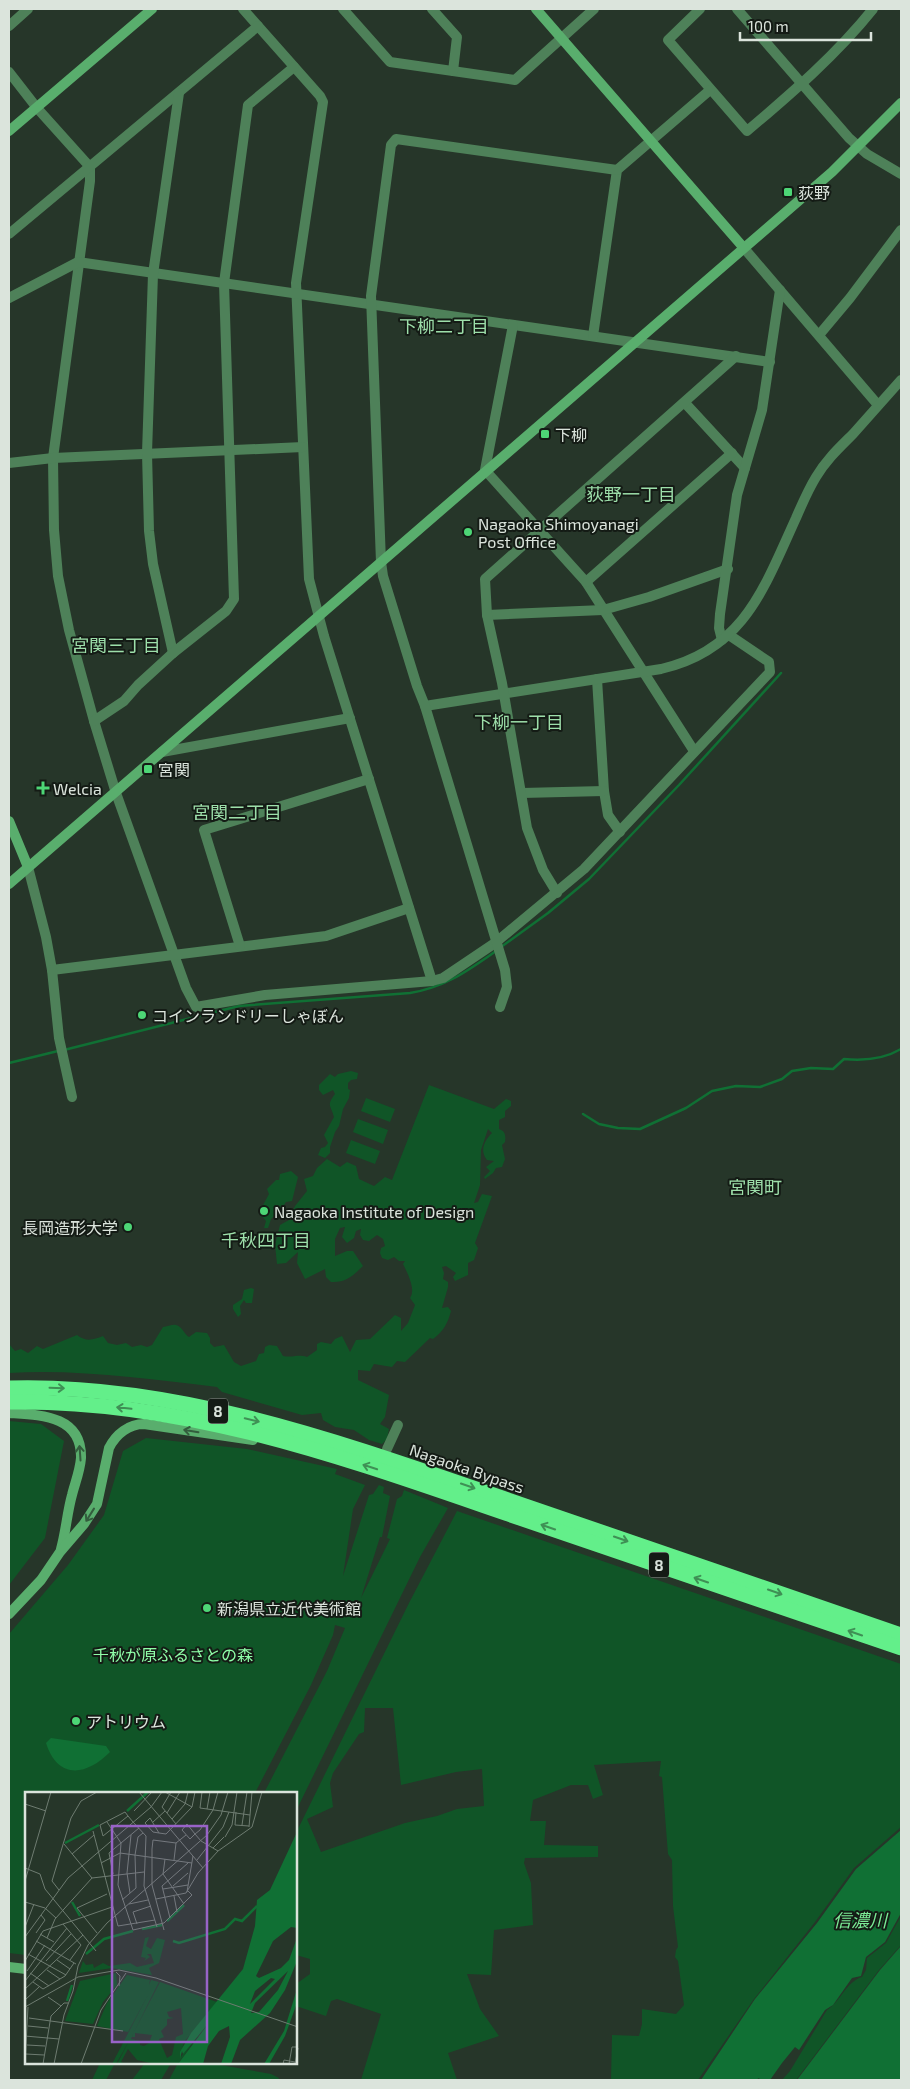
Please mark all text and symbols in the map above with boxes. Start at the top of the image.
scale bar [740,10,871,42]
text: 100 m [748,17,789,35]
place label: 荻野 [798,183,830,202]
marker: 荻野 [782,186,794,198]
district label: 下柳二丁目 [399,315,489,337]
place label: 下柳 [555,425,587,444]
marker: 下柳 [539,428,551,440]
district label: 荻野一丁目 [586,483,676,505]
place label: Nagaoka Shimoyanagi Post Office [478,514,639,551]
marker: Nagaoka Shimoyanagi Post Office [462,526,474,538]
district label: 宮関三丁目 [71,634,161,656]
district label: 下柳一丁目 [474,711,564,733]
place label: 宮関 [158,760,190,779]
marker: 宮関 [142,763,154,775]
place label: Welcia [53,779,102,798]
marker: Welcia [37,782,49,794]
district label: 宮関二丁目 [192,801,282,823]
place label: コインランドリーしゃぼん [152,1006,344,1025]
marker: コインランドリーしゃぼん [136,1009,148,1021]
district label: 宮関町 [728,1176,782,1198]
place label: Nagaoka Institute of Design [274,1202,474,1221]
marker: Nagaoka Institute of Design [258,1205,270,1217]
place label: 長岡造形大学 [22,1218,118,1237]
marker: 長岡造形大学 [122,1221,134,1233]
district label: 千秋四丁目 [221,1229,311,1251]
one-way arrow [49,1384,65,1393]
road number: 8 [208,1398,228,1424]
one-way arrow [117,1403,133,1413]
one-way arrow [244,1416,260,1425]
one-way arrow [183,1425,199,1435]
street label: Nagaoka Bypass [407,1439,527,1497]
one-way arrow [75,1446,84,1462]
one-way arrow [363,1462,379,1471]
one-way arrow [459,1482,475,1491]
one-way arrow [85,1507,95,1521]
one-way arrow [540,1522,556,1532]
one-way arrow [613,1535,629,1544]
road number: 8 [649,1552,669,1578]
one-way arrow [694,1575,710,1584]
one-way arrow [767,1588,782,1597]
place label: 新潟県立近代美術館 [217,1599,361,1618]
marker: 新潟県立近代美術館 [201,1602,213,1614]
one-way arrow [848,1628,863,1637]
park label: 千秋が原ふるさとの森 [93,1645,253,1664]
place label: アトリウム [86,1712,166,1731]
marker: アトリウム [70,1715,82,1727]
inset map [25,1792,298,2064]
water label: 信濃川 [833,1909,889,1931]

